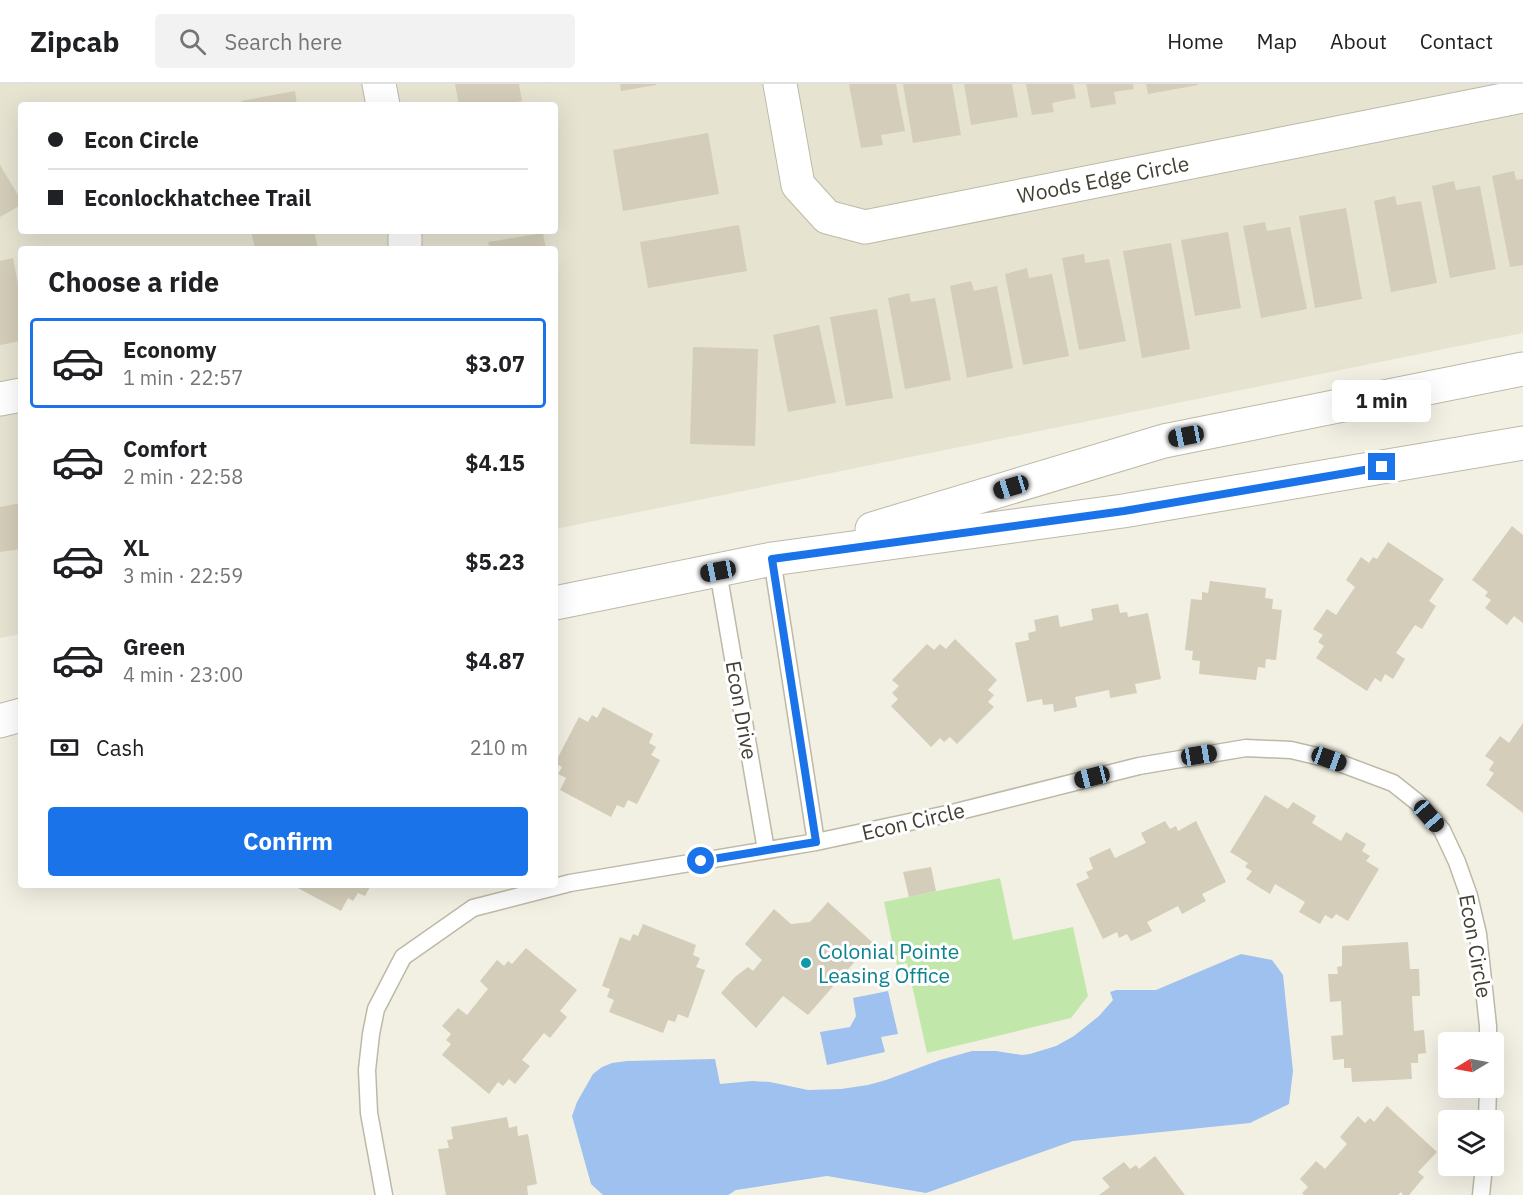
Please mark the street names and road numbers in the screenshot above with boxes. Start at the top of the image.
street label: Woods Edge Circle [1015,149,1191,209]
street label: Econ Drive [720,658,764,762]
street label: Econ Circle [859,796,967,846]
street label: Econ Circle [1453,892,1499,1000]

